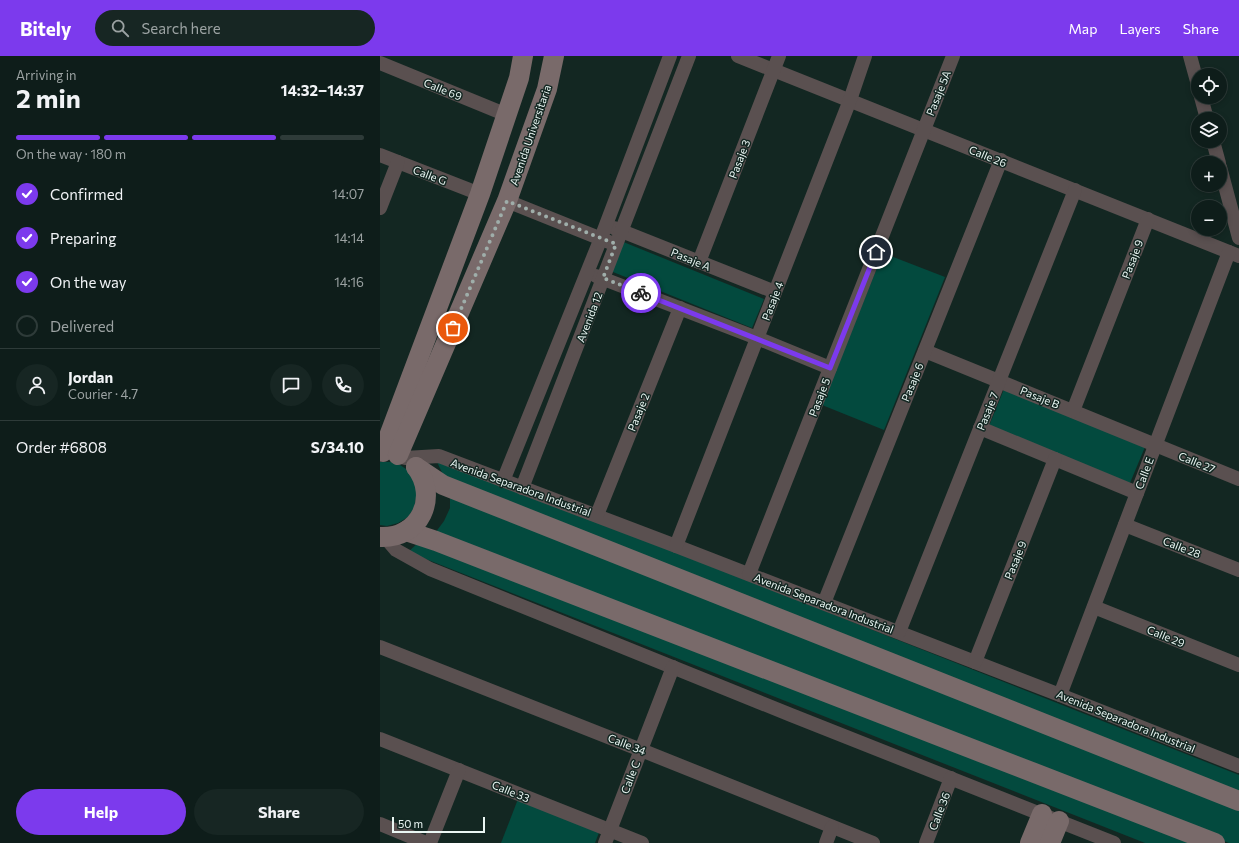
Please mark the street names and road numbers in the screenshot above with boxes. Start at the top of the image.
street label: Pasaje 5A [923,68,953,118]
street label: Calle 69 [422,75,464,103]
street label: Avenida Universitaria [507,83,553,187]
street label: Pasaje 3 [726,138,752,180]
street label: Calle 26 [967,143,1009,170]
street label: Calle G [411,163,449,187]
street label: Pasaje 9 [1119,237,1145,280]
street label: Pasaje A [669,245,713,273]
street label: Pasaje 4 [759,279,786,322]
street label: Avenida 12 [574,290,604,344]
street label: Pasaje 6 [898,360,926,403]
street label: Pasaje 5 [806,376,832,418]
street label: Pasaje B [1018,383,1062,411]
street label: Pasaje 7 [973,390,1001,432]
street label: Pasaje 2 [624,391,652,433]
street label: Calle 27 [1177,449,1218,475]
street label: Avenida Separadora Industrial [449,455,593,519]
street label: Calle E [1132,455,1156,491]
street label: Calle 28 [1161,534,1203,560]
street label: Pasaje 9 [1001,538,1029,581]
street label: Avenida Separadora Industrial [752,570,896,636]
street label: Calle 29 [1145,623,1187,650]
street label: Avenida Separadora Industrial [1055,687,1197,755]
street label: Calle 34 [606,731,648,757]
street label: Calle C [618,759,642,795]
street label: Calle 33 [490,778,532,804]
street label: Calle 36 [926,790,952,832]

